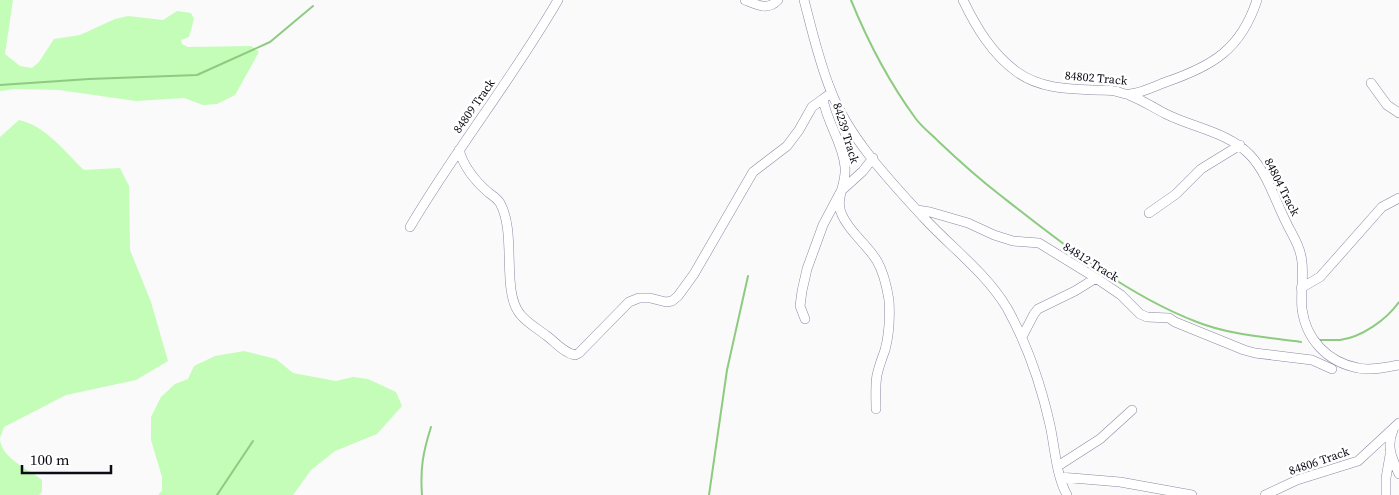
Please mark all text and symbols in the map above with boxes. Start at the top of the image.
street label: 84802 Track [1064,67,1128,89]
street label: 84809 Track [449,75,499,136]
street label: 84239 Track [829,101,863,166]
street label: 84804 Track [1261,155,1304,219]
street label: 84812 Track [1060,239,1122,286]
scale bar [22,442,111,474]
street label: 84806 Track [1287,443,1352,479]
text: 100 m [30,449,70,470]

